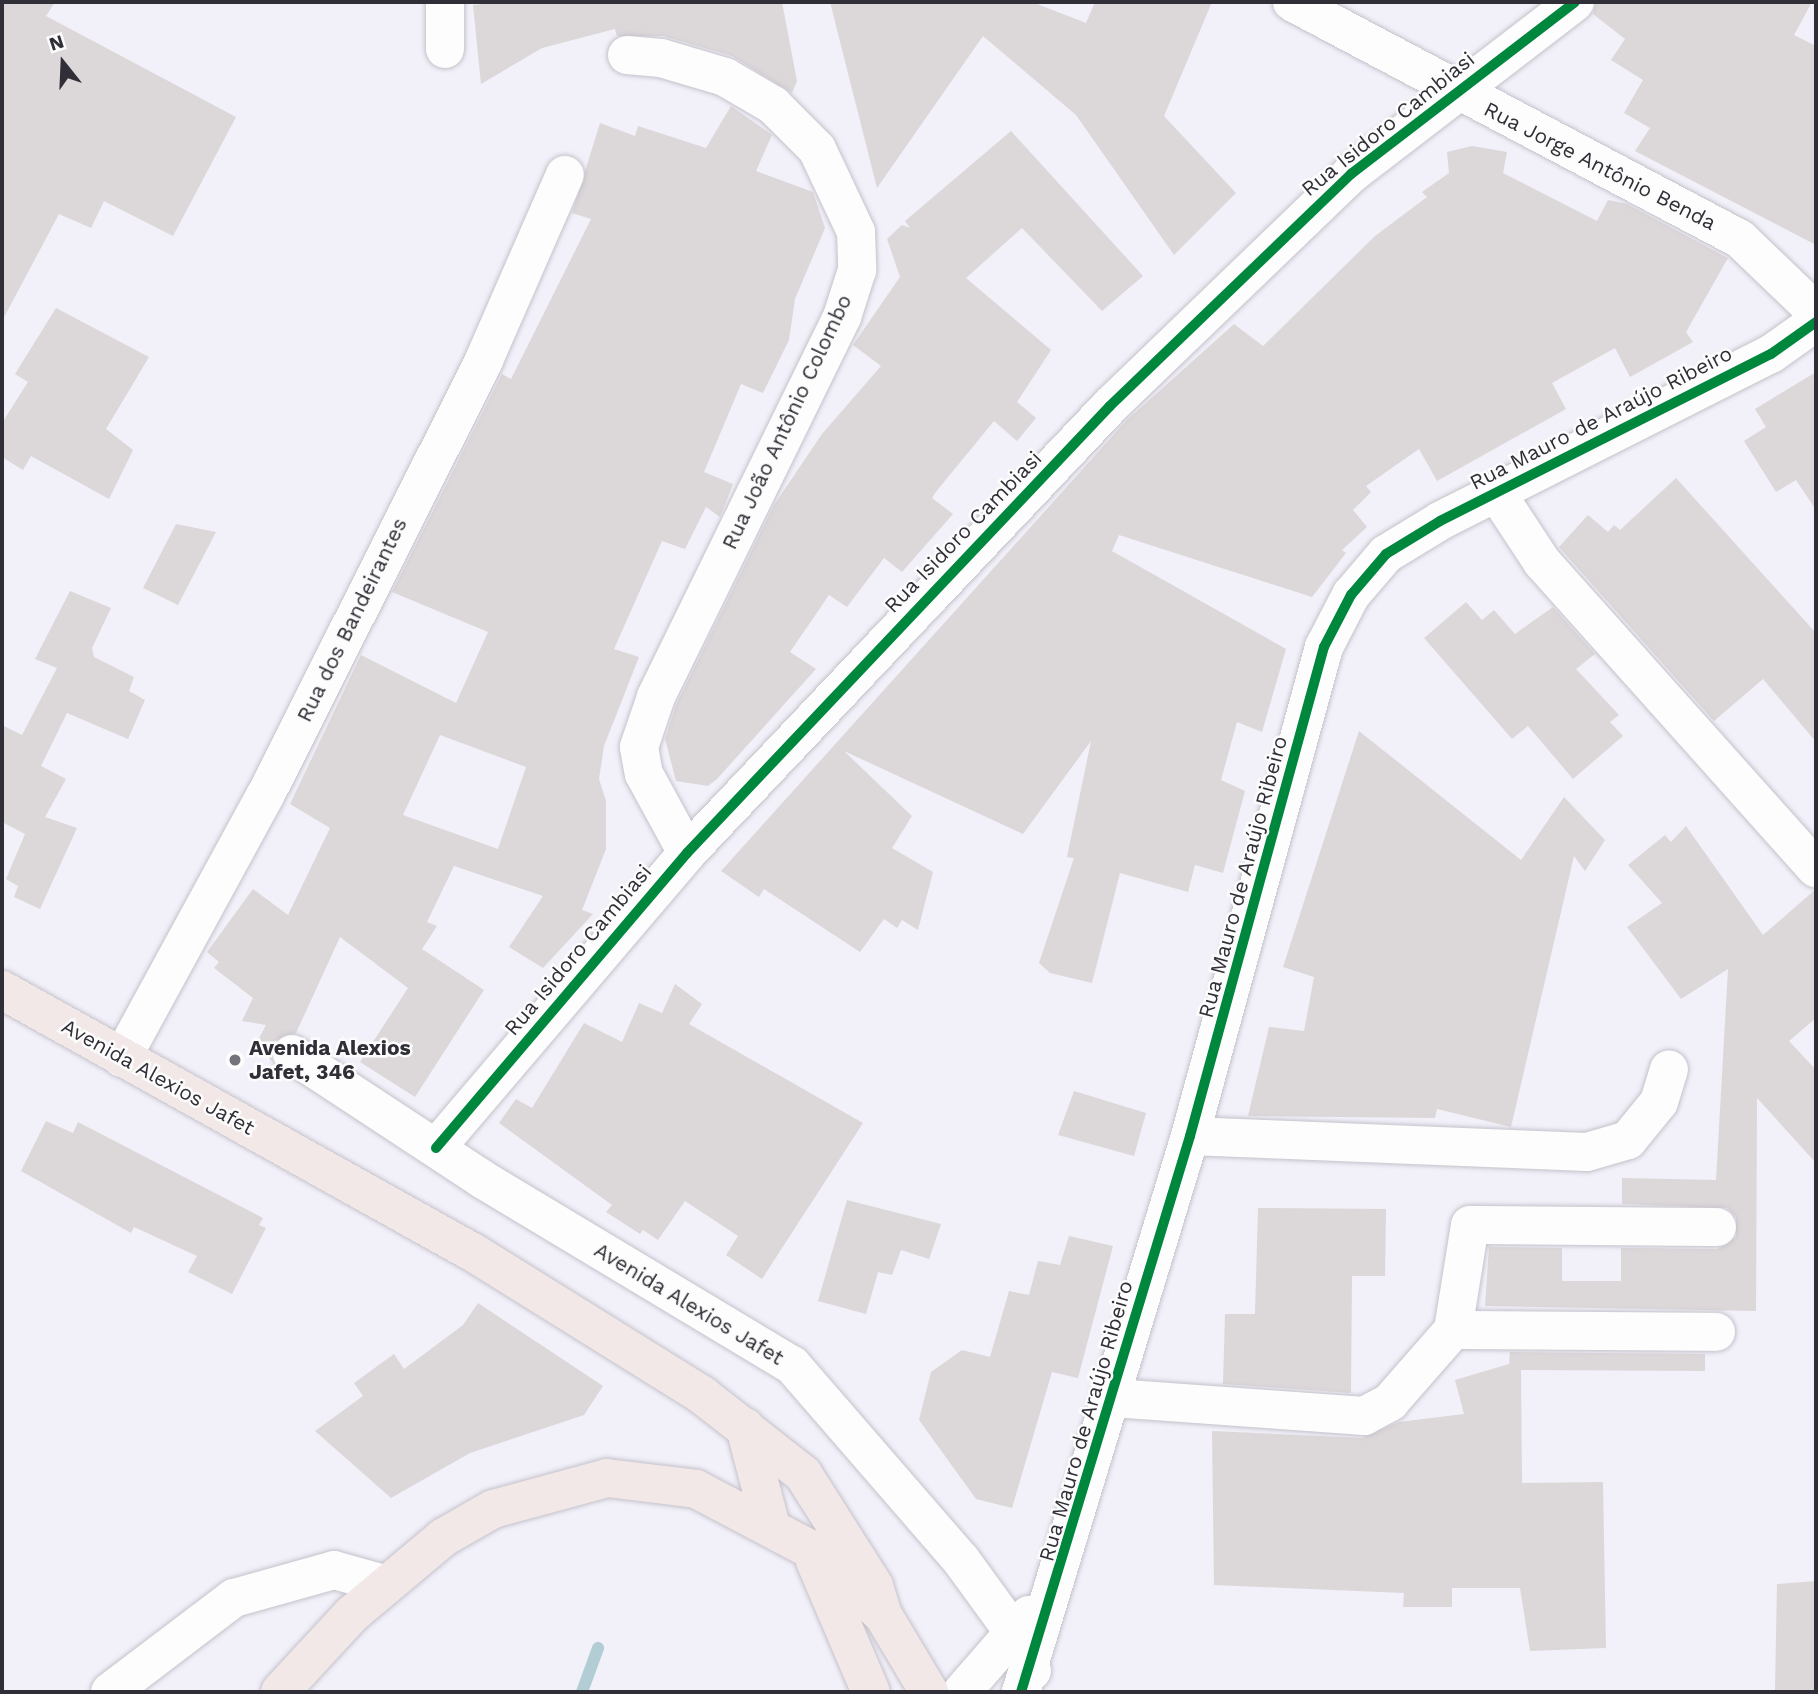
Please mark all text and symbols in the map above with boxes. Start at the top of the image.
north arrow [28,28,98,98]
text: N [46,29,67,56]
street label: Rua Isidoro Cambiasi [1296,46,1480,202]
street label: Rua Jorge Antônio Benda [1479,96,1721,236]
street label: Rua João Antônio Colombo [716,290,858,554]
street label: Rua Mauro de Araújo Ribeiro [1465,340,1737,496]
street label: Rua Isidoro Cambiasi [879,446,1047,618]
street label: Rua dos Bandeirantes [292,514,412,726]
street label: Rua Mauro de Araújo Ribeiro [1193,733,1293,1021]
street label: Rua Isidoro Cambiasi [499,859,657,1041]
street label: Avenida Alexios Jafet [56,1013,260,1141]
place label: Avenida Alexios Jafet, 346 [249,1035,411,1085]
marker: Avenida Alexios Jafet, 346 [227,1052,243,1068]
street label: Avenida Alexios Jafet [589,1237,789,1371]
street label: Rua Mauro de Araújo Ribeiro [1034,1277,1138,1565]

